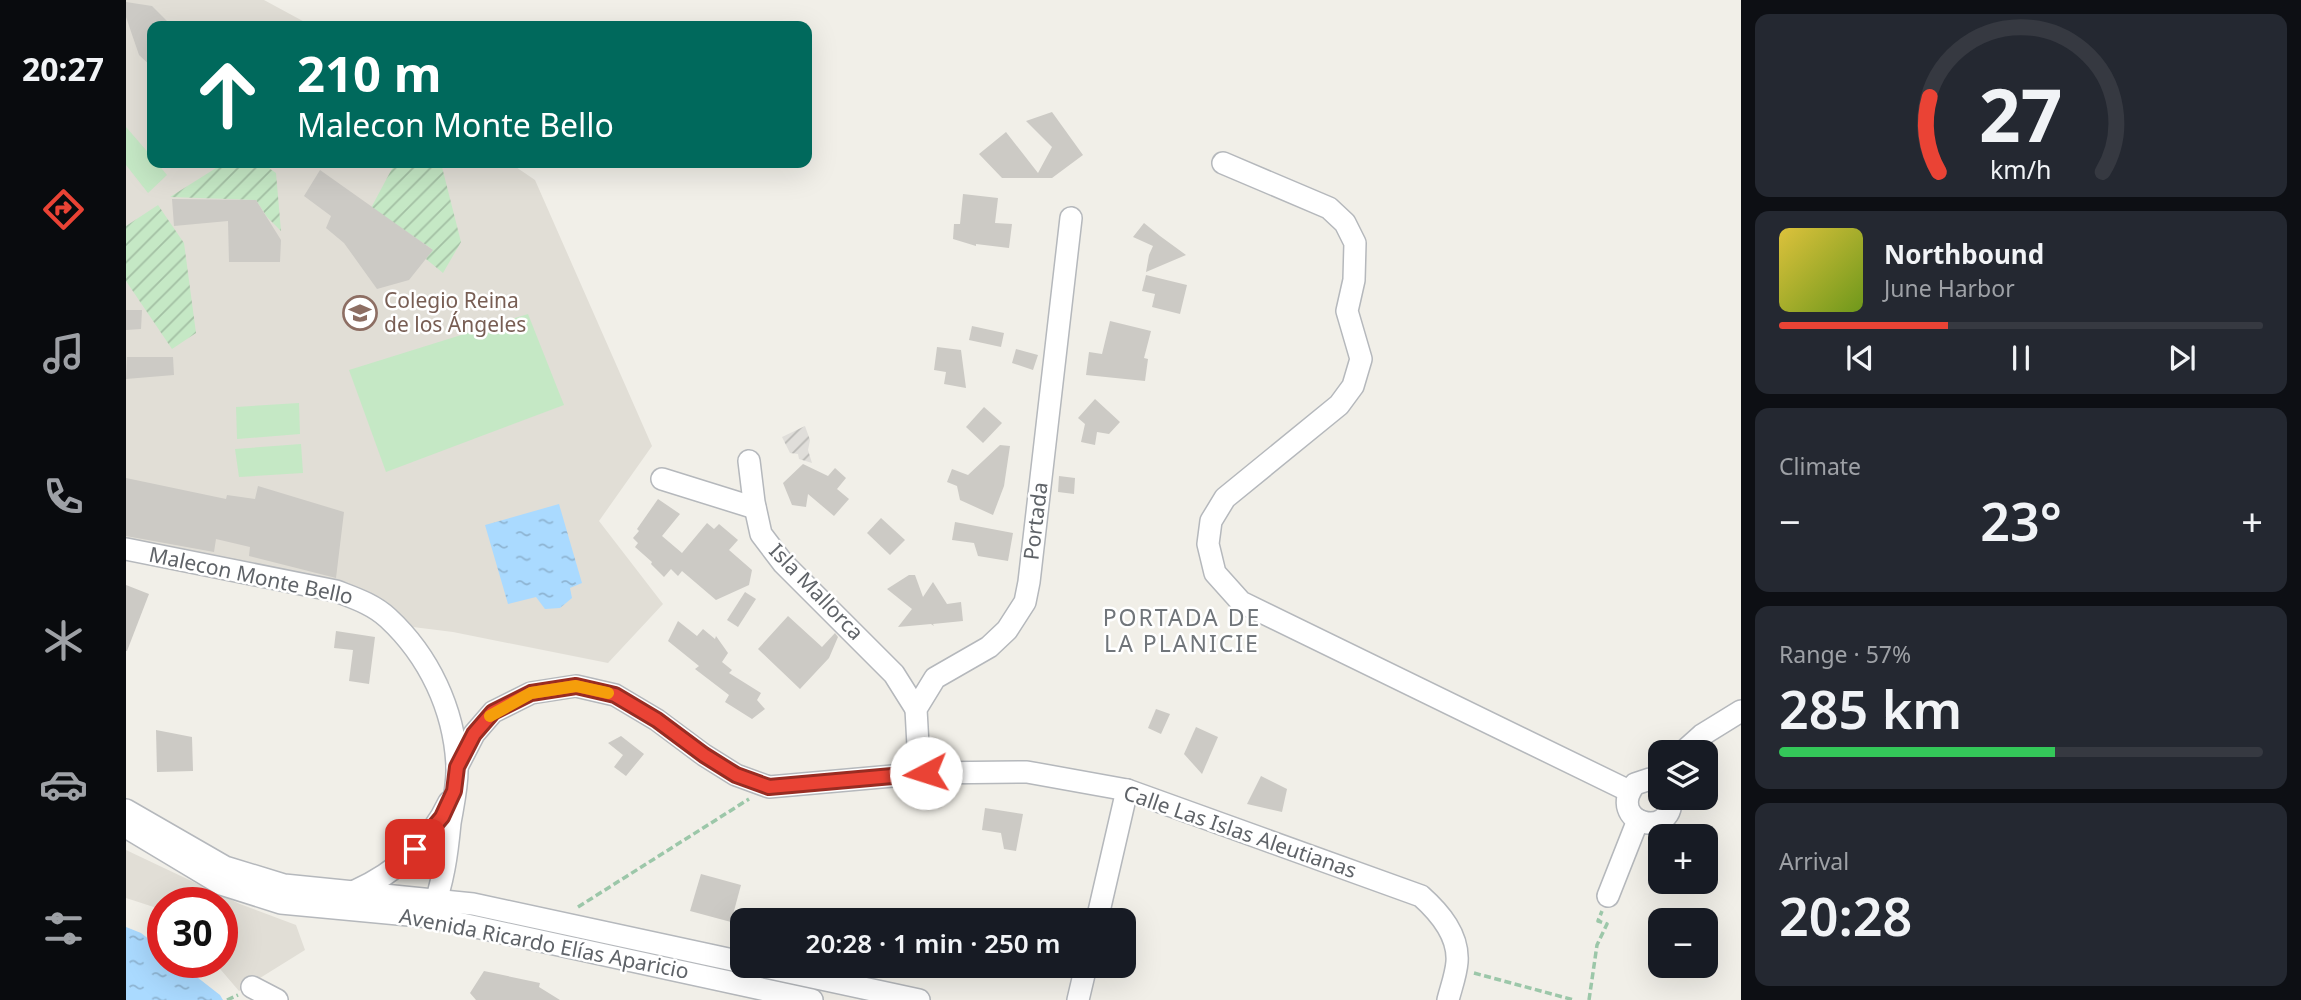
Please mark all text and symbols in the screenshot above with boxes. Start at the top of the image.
text: 210 m [297,40,442,106]
text: 20:27 [22,47,104,90]
icon: ahead [182,49,273,140]
text: 27 [1979,64,2063,163]
text: Malecon Monte Bello [297,103,614,146]
text: km/h [1990,151,2052,185]
icon: directions [39,185,88,234]
text: Northbound [1884,236,2044,272]
text: June Harbor [1884,272,2015,304]
place label: Colegio Reina de los Ángeles [384,286,526,338]
school or university icon: Colegio Reina de los Ángeles [341,294,379,332]
icon: music [39,329,88,378]
icon: previous [1841,339,1879,377]
icon: pause [2002,339,2040,377]
icon: next [2163,339,2201,377]
text: Climate [1779,450,1861,482]
icon: phone [39,472,88,521]
street label: Portada [1016,480,1054,561]
text: 23° [1980,485,2062,556]
text: − [1779,495,1801,547]
text: + [2241,495,2263,547]
street label: Isla Mallorca [763,537,870,646]
street label: Malecon Monte Bello [147,540,356,610]
district label: PORTADA DE LA PLANICIE [1103,601,1261,659]
icon: climate [39,616,88,665]
text: Range · 57% [1779,638,1911,670]
text: 285 km [1779,673,1962,744]
position arrow [889,736,963,810]
map controls [1648,740,1718,978]
button: layers [1648,740,1718,810]
icon: car [39,760,88,809]
street label: Calle Las Islas Aleutianas [1120,778,1361,884]
pin [385,819,445,879]
button: + [1648,824,1718,894]
icon: arrive [396,830,434,868]
text: Arrival [1779,845,1849,877]
text: 20:28 [1779,880,1912,951]
speed limit sign: 30 [147,887,238,978]
street label: Avenida Ricardo Elías Aparicio [397,901,691,985]
icon: filters [39,904,88,953]
button: − [1648,908,1718,978]
text: 20:28 · 1 min · 250 m [806,925,1060,961]

